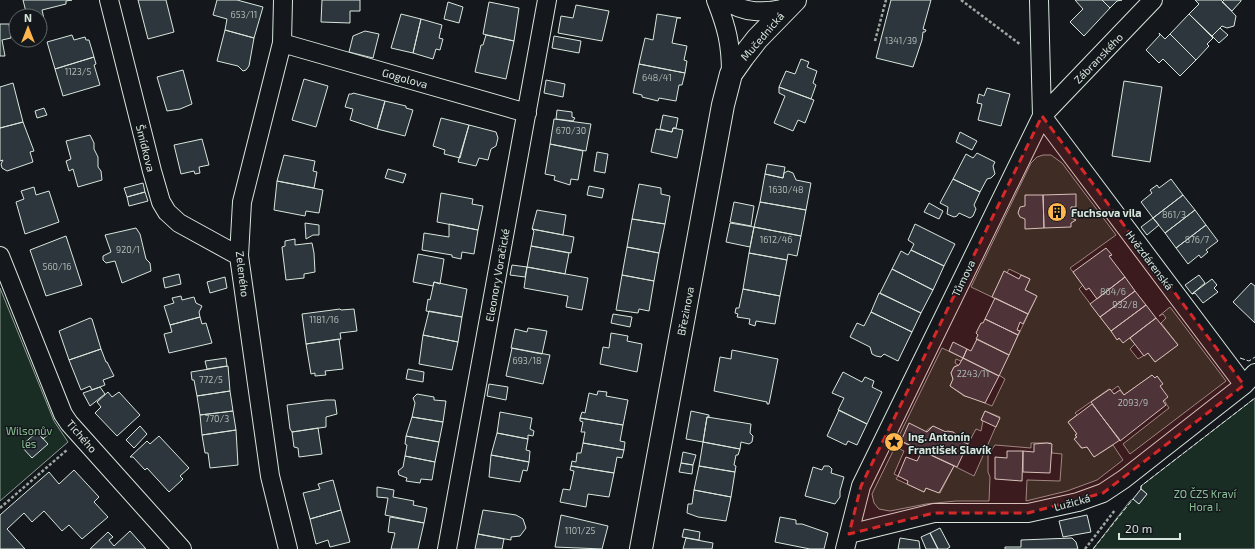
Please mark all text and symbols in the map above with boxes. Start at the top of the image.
north arrow [8,8,48,48]
house number: 653/11 [231,9,257,20]
street label: Mučednická [738,9,786,63]
text: N [24,11,32,24]
street label: Zábranského [1071,30,1125,86]
house number: 1341/39 [885,35,917,46]
street label: Gogolova [381,65,429,91]
house number: 1123/5 [65,66,92,77]
house number: 648/41 [642,72,672,83]
street label: Šmídkova [134,123,158,173]
house number: 670/30 [556,125,586,136]
house number: 1630/48 [769,184,803,195]
building icon: Fuchsova vila [1046,201,1068,223]
place label: Fuchsova vila [1071,206,1142,219]
house number: 861/3 [1162,209,1186,220]
street label: Eleonory Voračické [482,227,512,323]
street label: Hvězdárenská [1124,228,1176,292]
house number: 1612/46 [760,234,792,245]
house number: 876/7 [1185,234,1210,245]
house number: 920/1 [116,244,140,255]
street label: Zeleného [234,250,252,298]
street label: Tůmova [949,257,977,299]
house number: 560/16 [43,261,71,272]
street label: Březinova [674,285,696,337]
house number: 864/6 [1100,286,1126,297]
house number: 932/8 [1112,299,1138,310]
house number: 1181/16 [309,314,339,325]
house number: 693/18 [513,355,542,366]
house number: 2243/11 [957,368,989,379]
house number: 772/5 [199,374,223,385]
house number: 2093/9 [1118,397,1148,408]
house number: 770/3 [205,413,229,424]
street label: Tichého [64,417,100,455]
park label: Wilsonův les [6,424,53,450]
place label: Ing. Antonín František Slavík [908,430,992,456]
place icon: Ing. Antonín František Slavík [883,431,905,453]
park label: ZO ČZS Kraví Hora I. [1174,487,1238,513]
street label: Lužická [1052,491,1092,513]
scale bar [1119,515,1180,541]
text: 20 m [1125,521,1152,535]
house number: 1101/25 [565,525,596,536]

